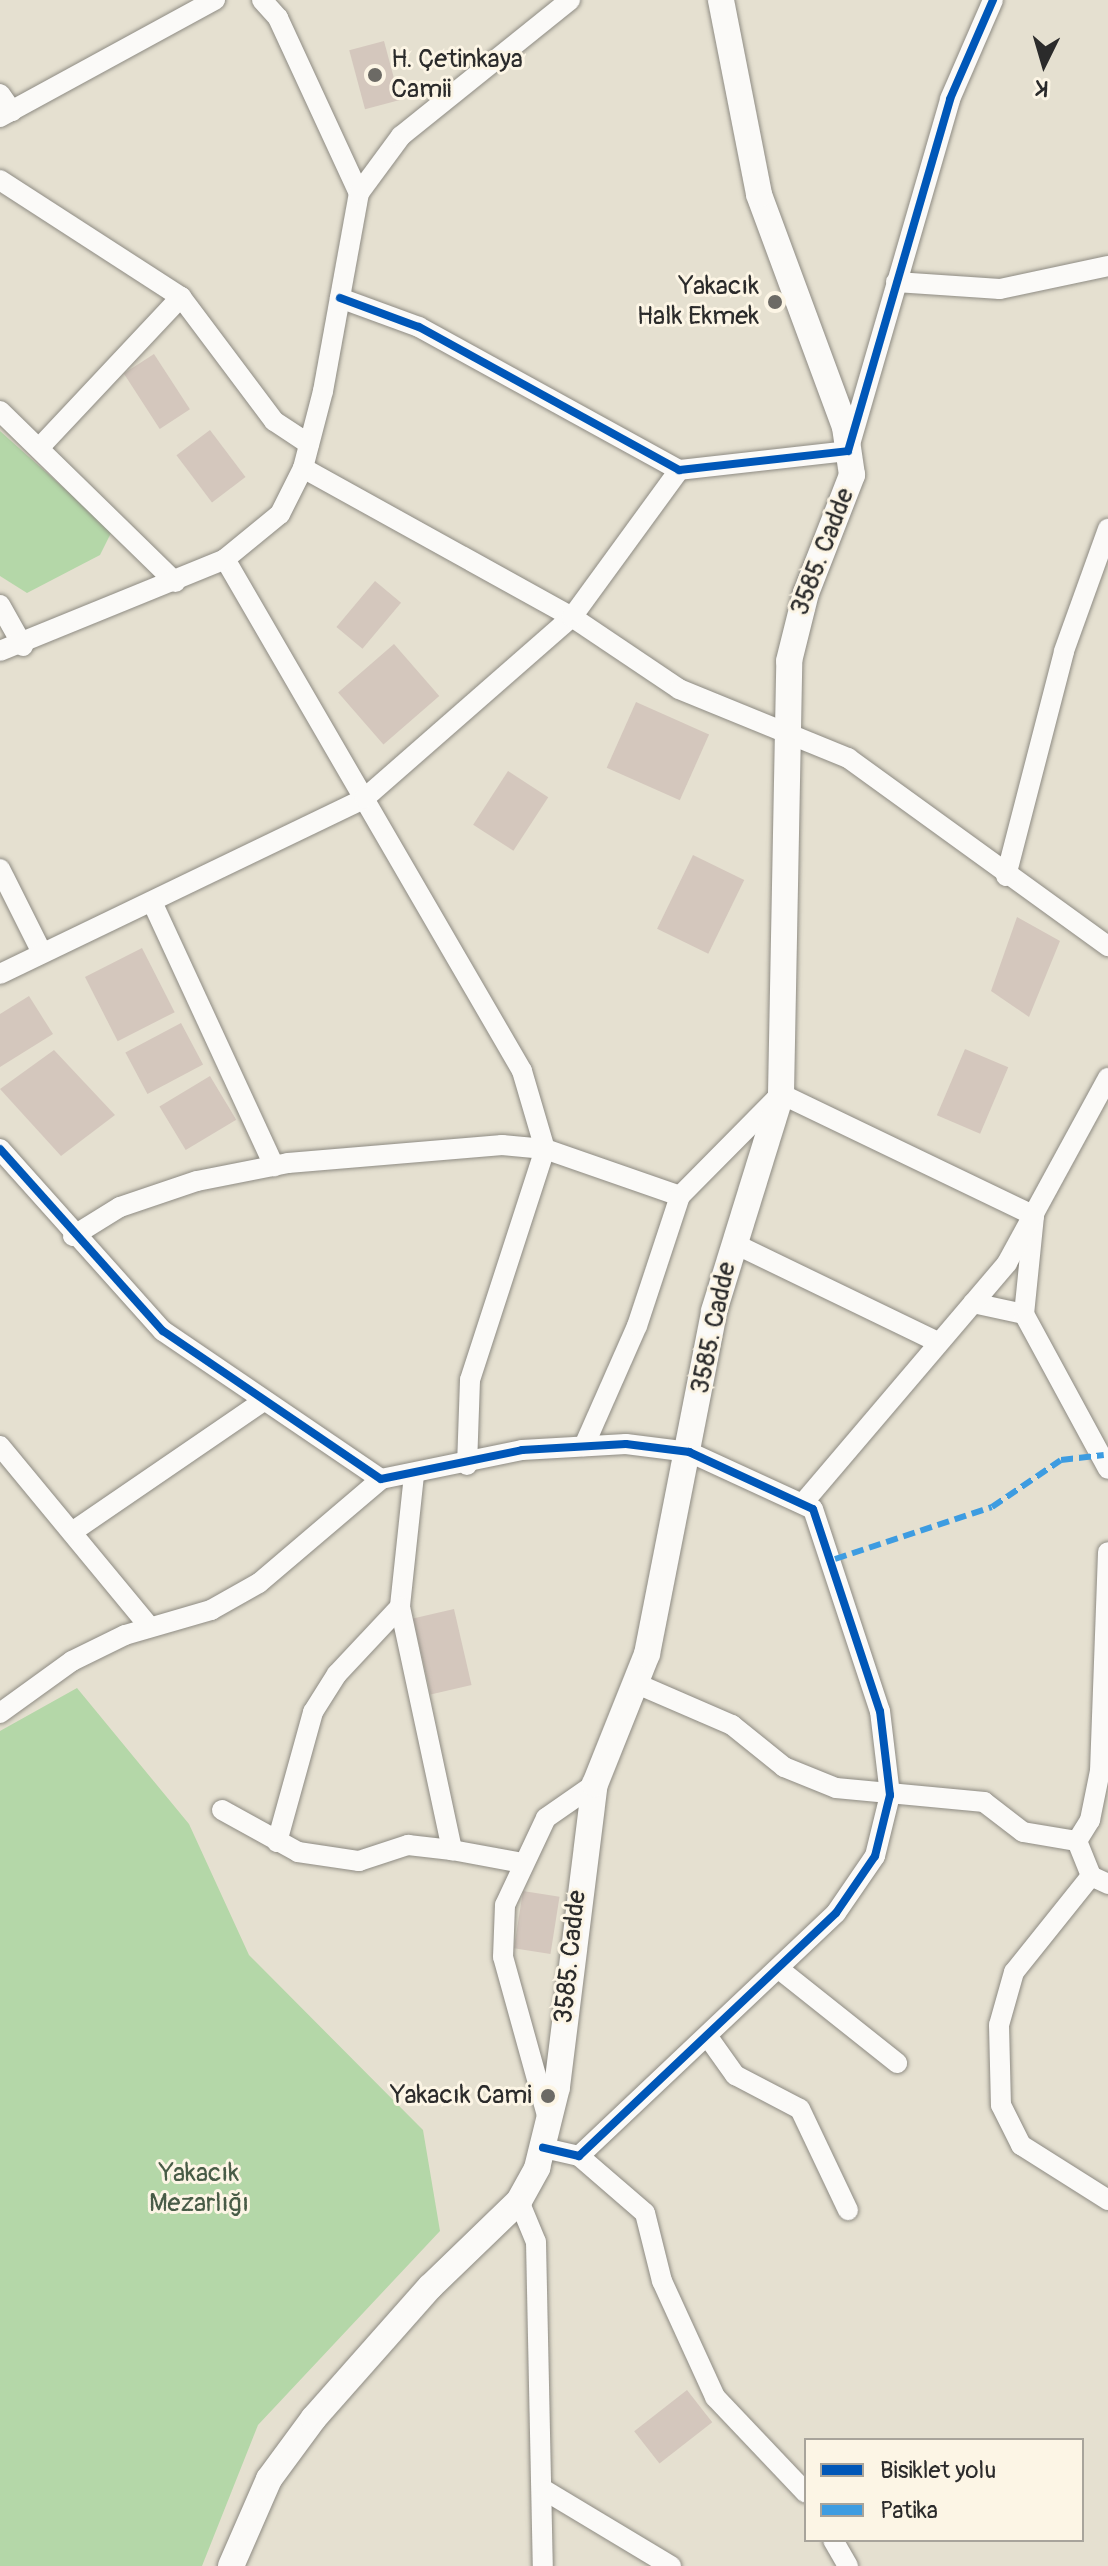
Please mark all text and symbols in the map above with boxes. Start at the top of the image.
north arrow [1004,24,1084,104]
place label: H. Çetinkaya Camii [391,44,523,106]
marker: H. Çetinkaya Camii [366,66,384,84]
text: K [1034,73,1050,102]
place label: Yakacık Halk Ekmek [637,271,759,332]
marker: Yakacık Halk Ekmek [766,293,784,311]
street label: 3585. Cadde [784,484,862,620]
street label: 3585. Cadde [685,1259,743,1397]
street label: 3585. Cadde [548,1889,594,2025]
place label: Yakacık Cami [390,2080,532,2112]
marker: Yakacık Cami [539,2087,557,2105]
park label: Yakacık Mezarlığı [149,2158,249,2220]
legend [804,2438,1084,2542]
text: Bisiklet yolu [880,2456,996,2485]
text: Patika [880,2496,938,2525]

